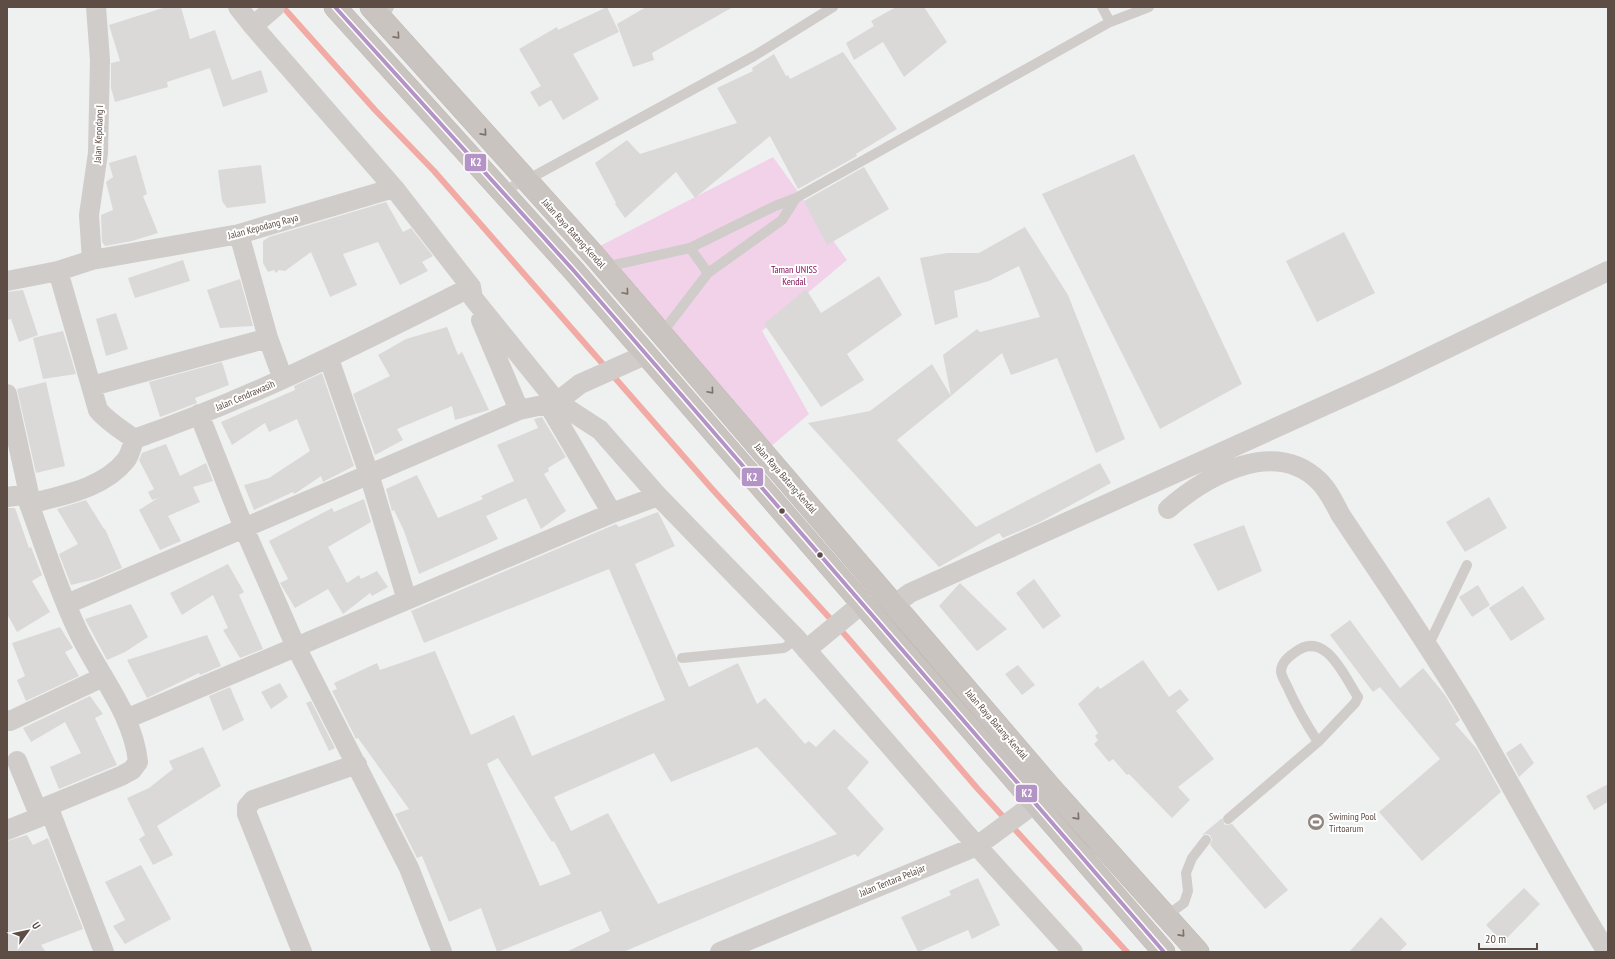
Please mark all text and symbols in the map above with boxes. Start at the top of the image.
one-way arrow [392,31,400,39]
street label: Jalan Kepodang I [91,105,106,164]
one-way arrow [479,128,486,135]
line badge: K2 [464,153,487,172]
text: K2 [471,155,481,169]
street label: Jalan Raya Batang-Kendal [538,195,609,271]
street label: Jalan Kepodang Raya [226,211,300,242]
park label: Taman UNISS Kendal [771,263,817,288]
one-way arrow [622,287,629,295]
street label: Jalan Cendrawasih [213,377,277,414]
one-way arrow [707,386,714,394]
street label: Jalan Raya Batang-Kendal [751,440,820,517]
line badge: K2 [741,467,764,487]
text: K2 [747,470,757,484]
unlabelled marker [777,506,787,516]
unlabelled marker [815,550,825,560]
street label: Jalan Raya Batang-Kendal [962,686,1031,763]
line badge: K2 [1015,784,1038,803]
text: K2 [1022,786,1032,800]
place label: Swiming Pool Tirtoarum [1329,810,1377,835]
one-way arrow [1073,812,1080,819]
sports icon: Swiming Pool Tirtoarum [1306,812,1326,832]
street label: Jalan Tentara Pelajar [856,861,927,900]
north arrow [8,911,48,951]
text: U [29,919,44,932]
scale bar [1479,925,1537,951]
one-way arrow [1177,929,1184,937]
text: 20 m [1485,931,1506,946]

